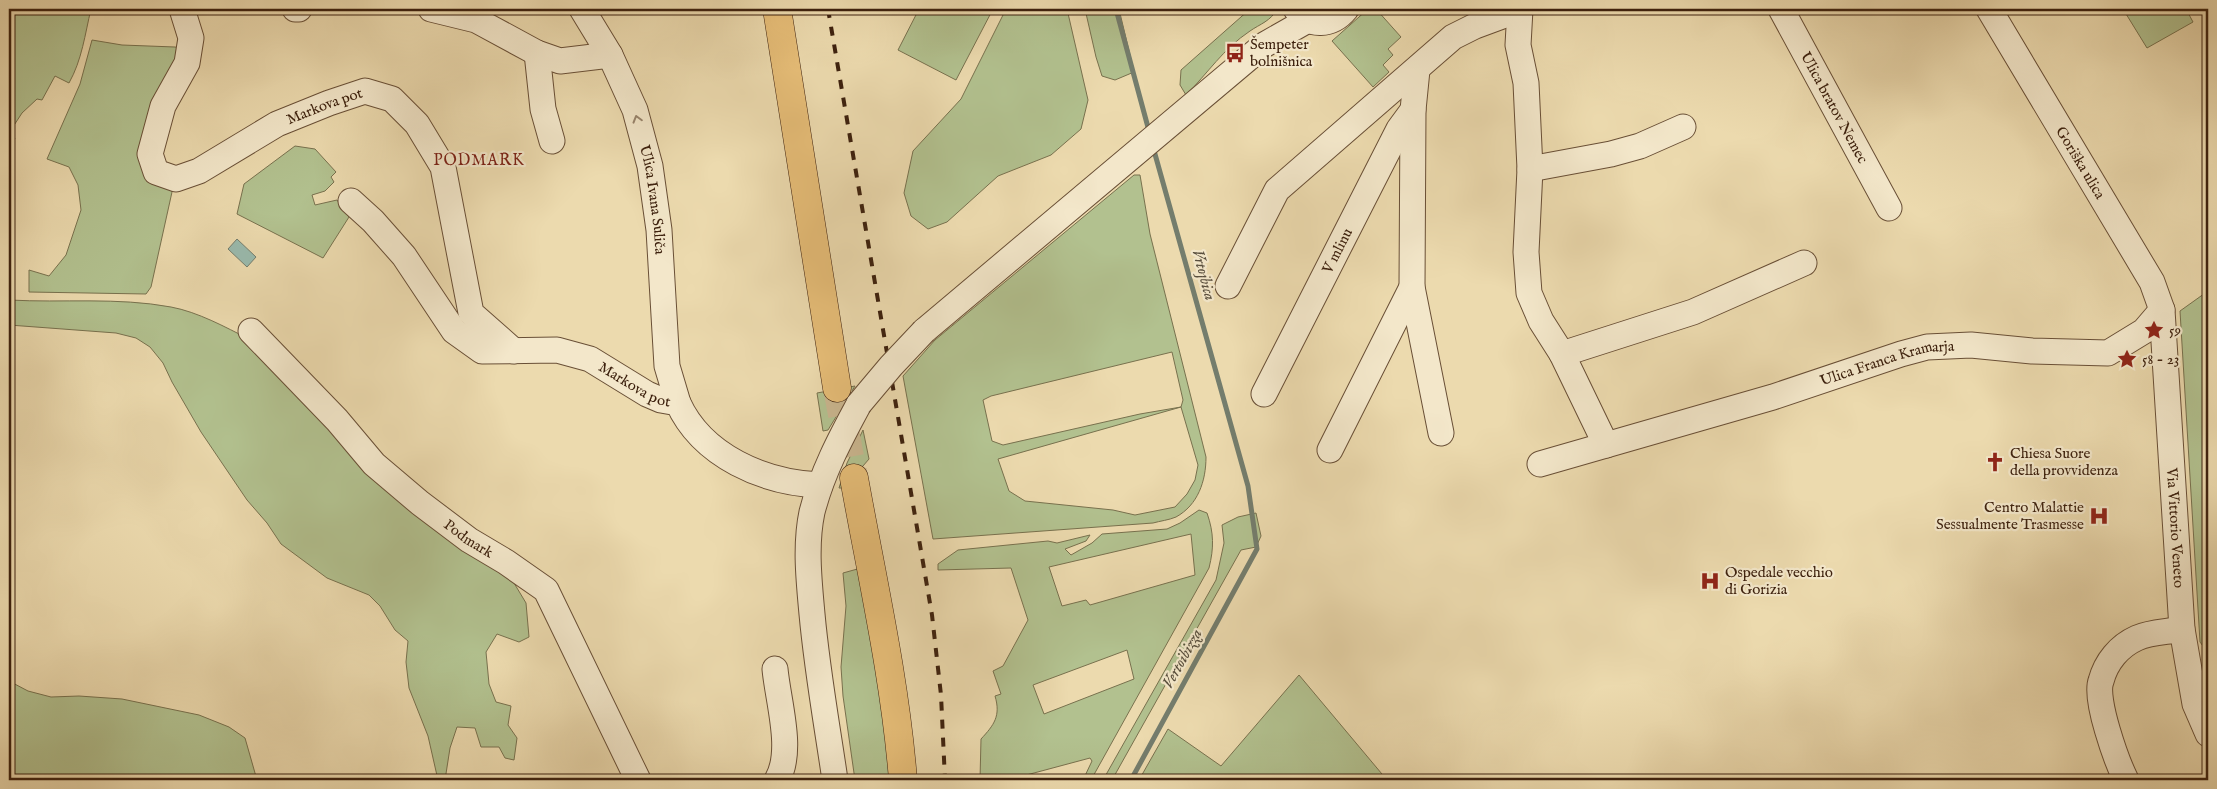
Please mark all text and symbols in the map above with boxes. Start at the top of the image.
place label: Šempeter bolnišnica [1250,35,1313,71]
bus stop icon: Šempeter bolnišnica [1224,42,1246,64]
street label: Ulica bratov Nemec [1796,48,1872,167]
street label: Markova pot [284,83,365,129]
one-way arrow [633,115,643,123]
street label: Goriška ulica [2052,123,2110,203]
street label: Ulica Ivana Suliča [635,143,670,255]
district label: PODMARK [433,151,525,171]
street label: V mlinu [1317,224,1357,277]
water label: Vrtojbica [1187,247,1219,303]
place icon: 59 [2143,319,2165,341]
place label: 59 [2169,321,2181,340]
street label: Ulica Franca Kramarja [1817,336,1955,390]
place icon: 58 - 23 [2116,348,2138,370]
place label: 58 - 23 [2142,350,2179,369]
street label: Markova pot [595,357,672,411]
place label: Chiesa Suore della provvidenza [2010,444,2118,480]
church icon: Chiesa Suore della provvidenza [1984,451,2006,473]
street label: Via Vittorio Veneto [2162,466,2189,589]
place label: Centro Malattie Sessualmente Trasmesse [1936,498,2084,534]
hospital icon: Centro Malattie Sessualmente Trasmesse [2088,505,2110,527]
street label: Podmark [440,515,498,562]
place label: Ospedale vecchio di Gorizia [1725,563,1833,599]
hospital icon: Ospedale vecchio di Gorizia [1699,570,1721,592]
water label: Vertoibizza [1158,626,1208,692]

